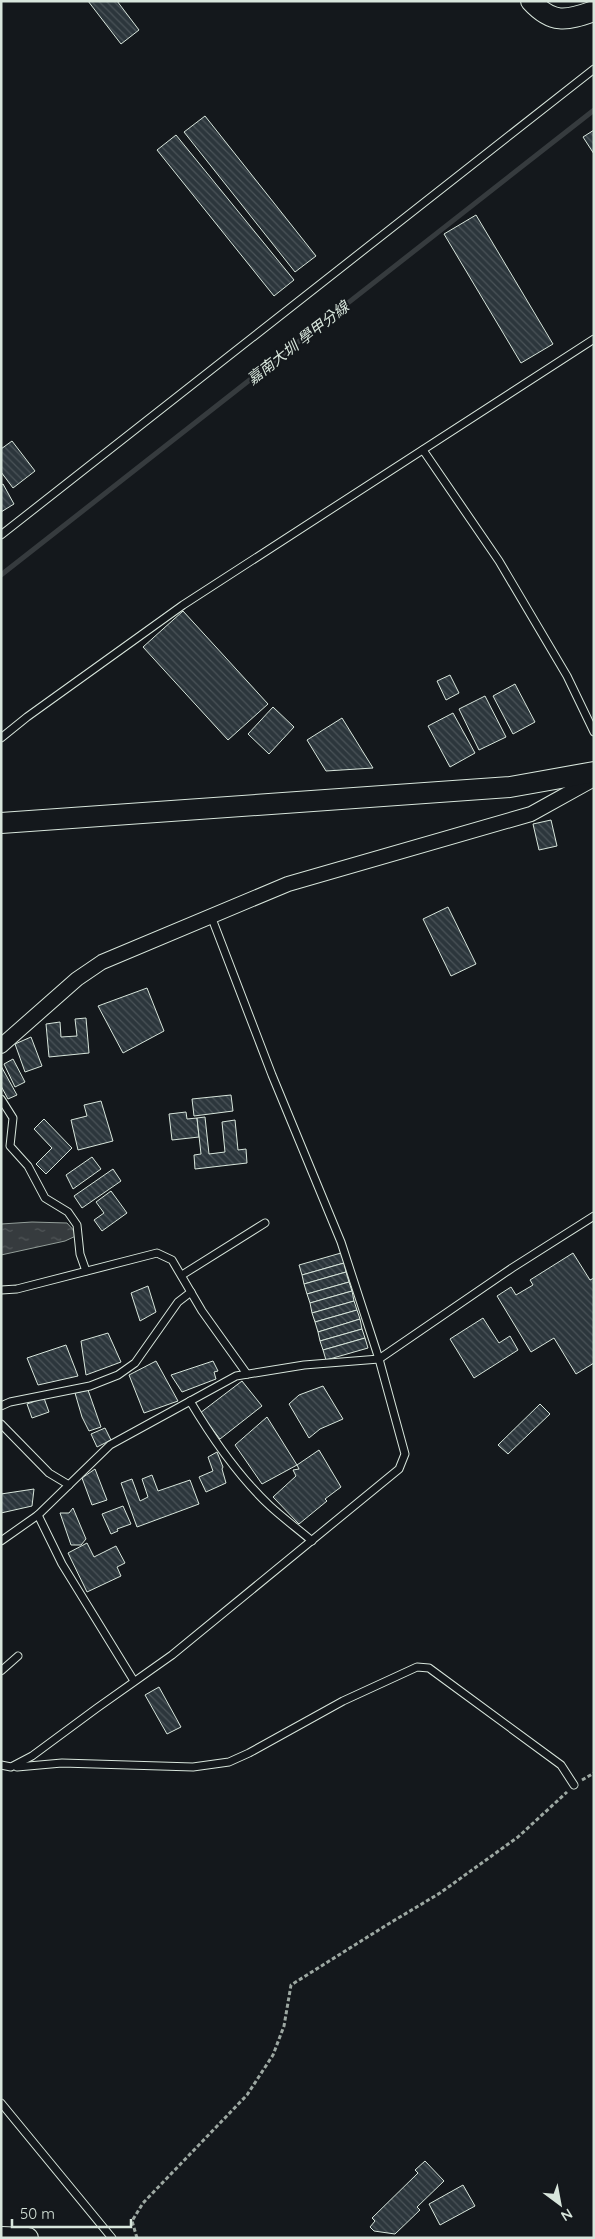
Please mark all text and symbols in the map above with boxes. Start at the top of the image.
water label: 嘉南大圳 學甲分線 [243,296,354,388]
north arrow [535,2179,585,2229]
scale bar [12,2196,131,2228]
text: 50 m [20,2204,55,2223]
text: N [558,2205,576,2225]

